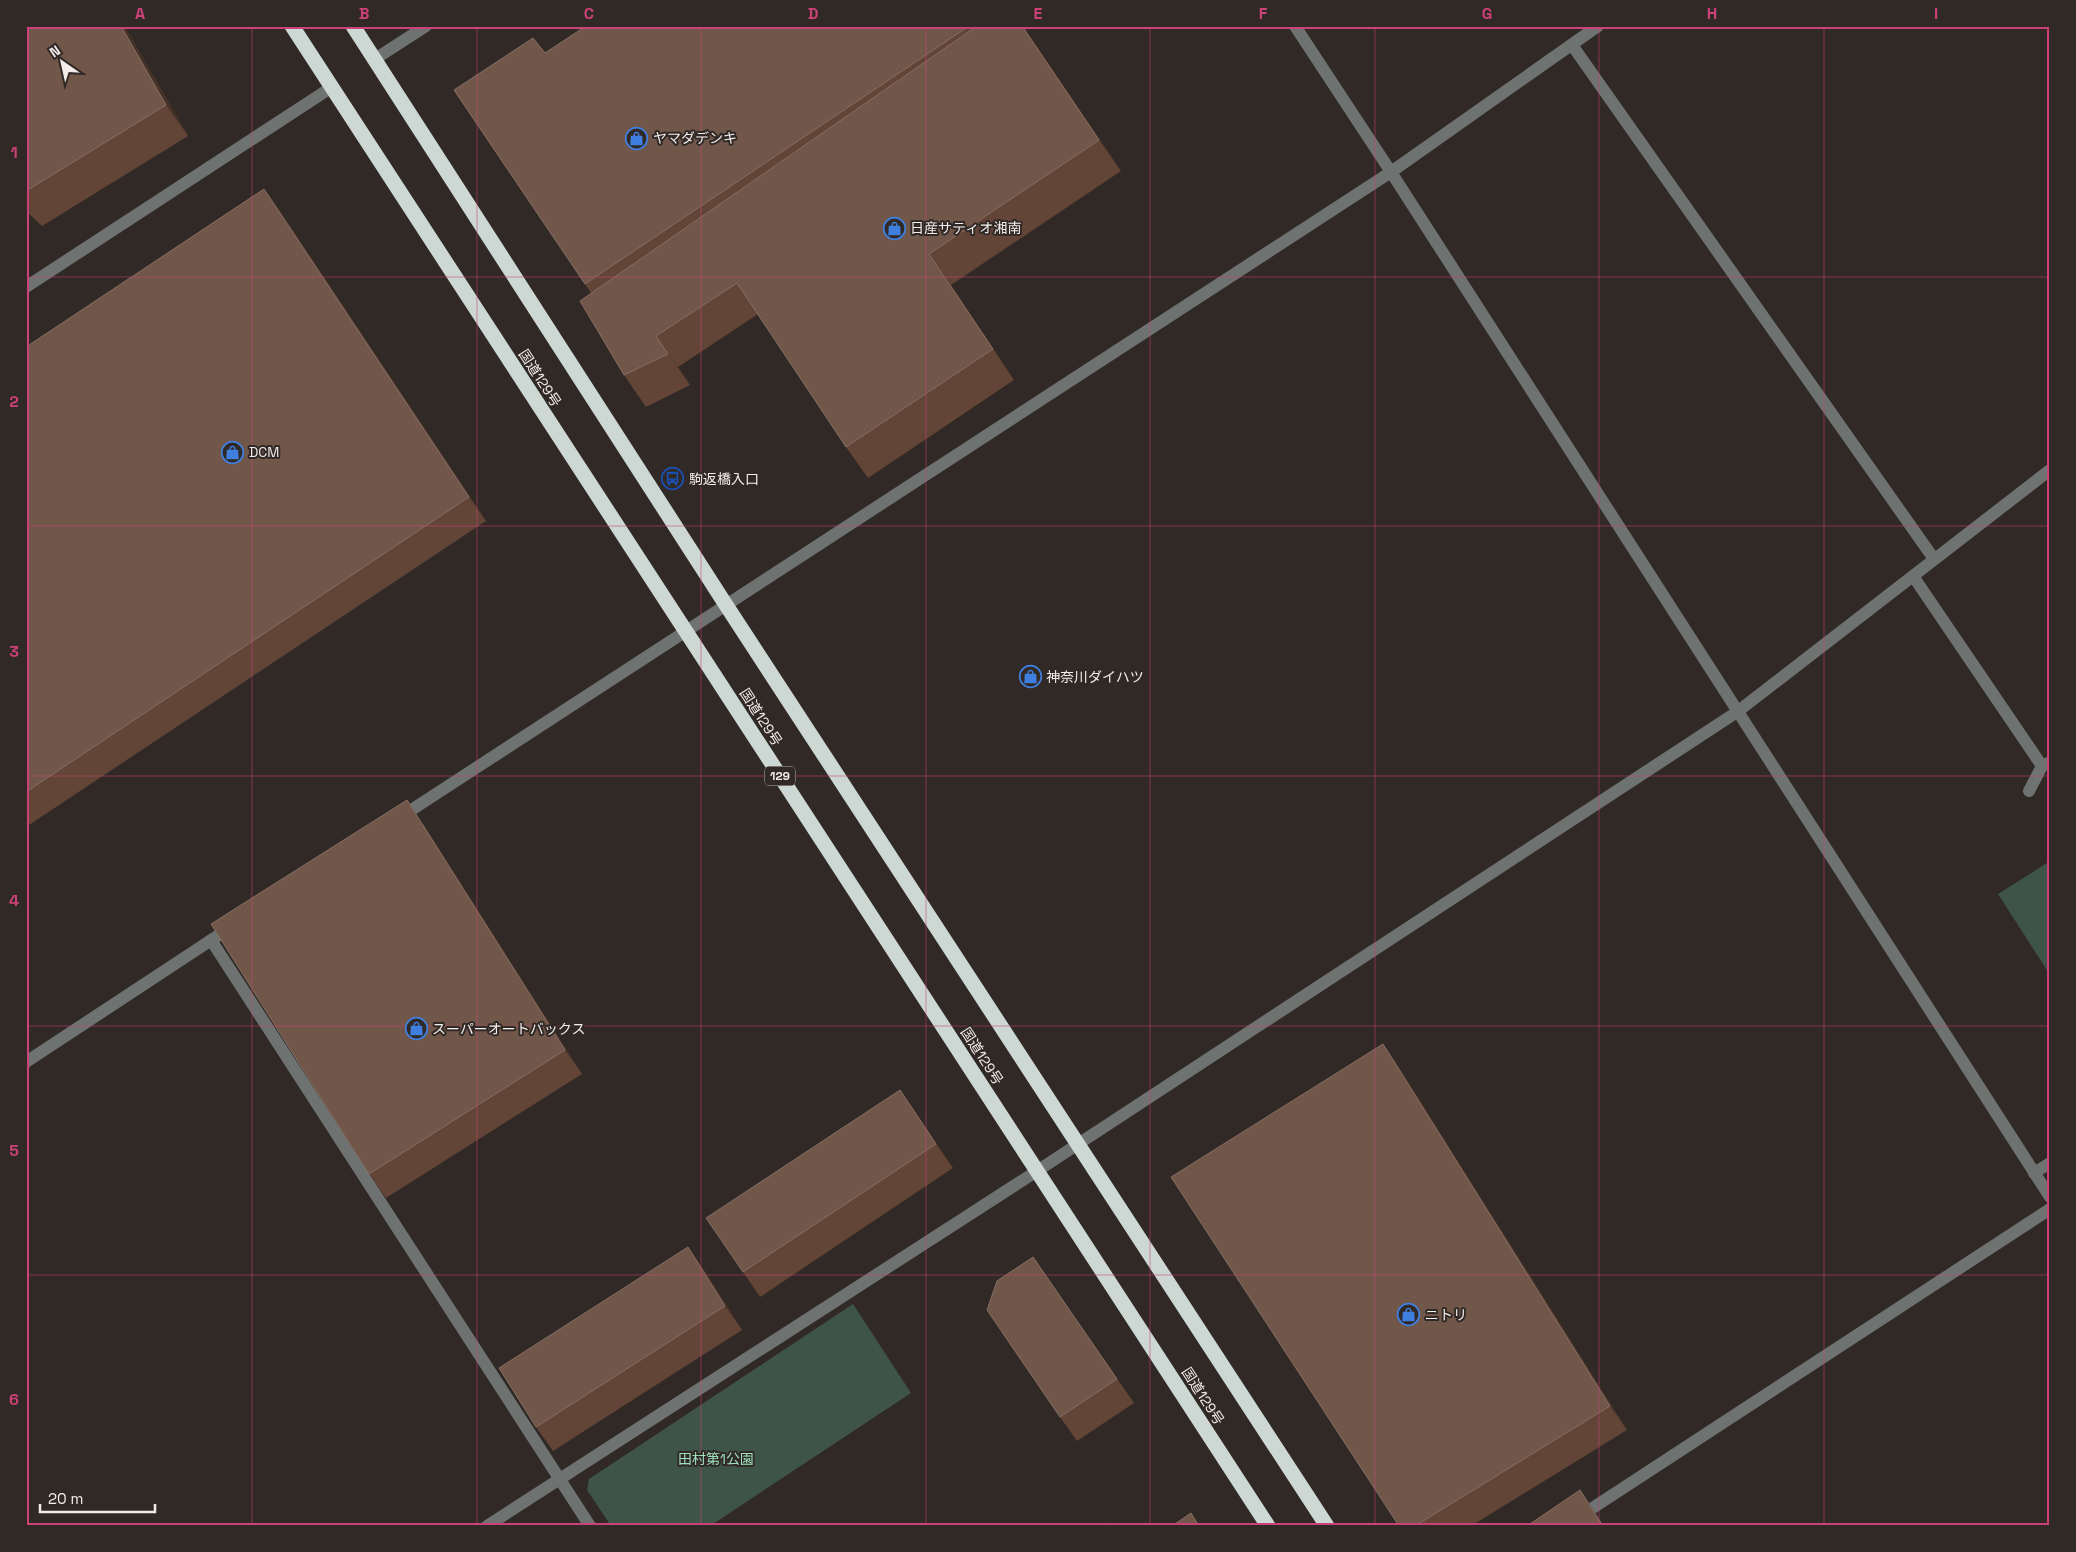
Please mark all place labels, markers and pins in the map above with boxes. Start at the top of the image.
shop icon: ヤマダデンキ [625,126,649,150]
place label: ヤマダデンキ [653,129,737,147]
shop icon: 日産サティオ湘南 [882,216,906,240]
place label: 日産サティオ湘南 [910,219,1021,237]
shop icon: DCM [221,440,245,464]
place label: DCM [249,443,279,461]
bus stop icon: 駒返橋入口 [661,467,685,491]
place label: 駒返橋入口 [689,470,759,488]
shop icon: 神奈川ダイハツ [1018,665,1042,689]
place label: 神奈川ダイハツ [1046,668,1144,686]
shop icon: スーパーオートバックス [404,1017,428,1041]
place label: スーパーオートバックス [432,1020,585,1038]
shop icon: ニトリ [1397,1303,1421,1327]
place label: ニトリ [1425,1306,1467,1324]

